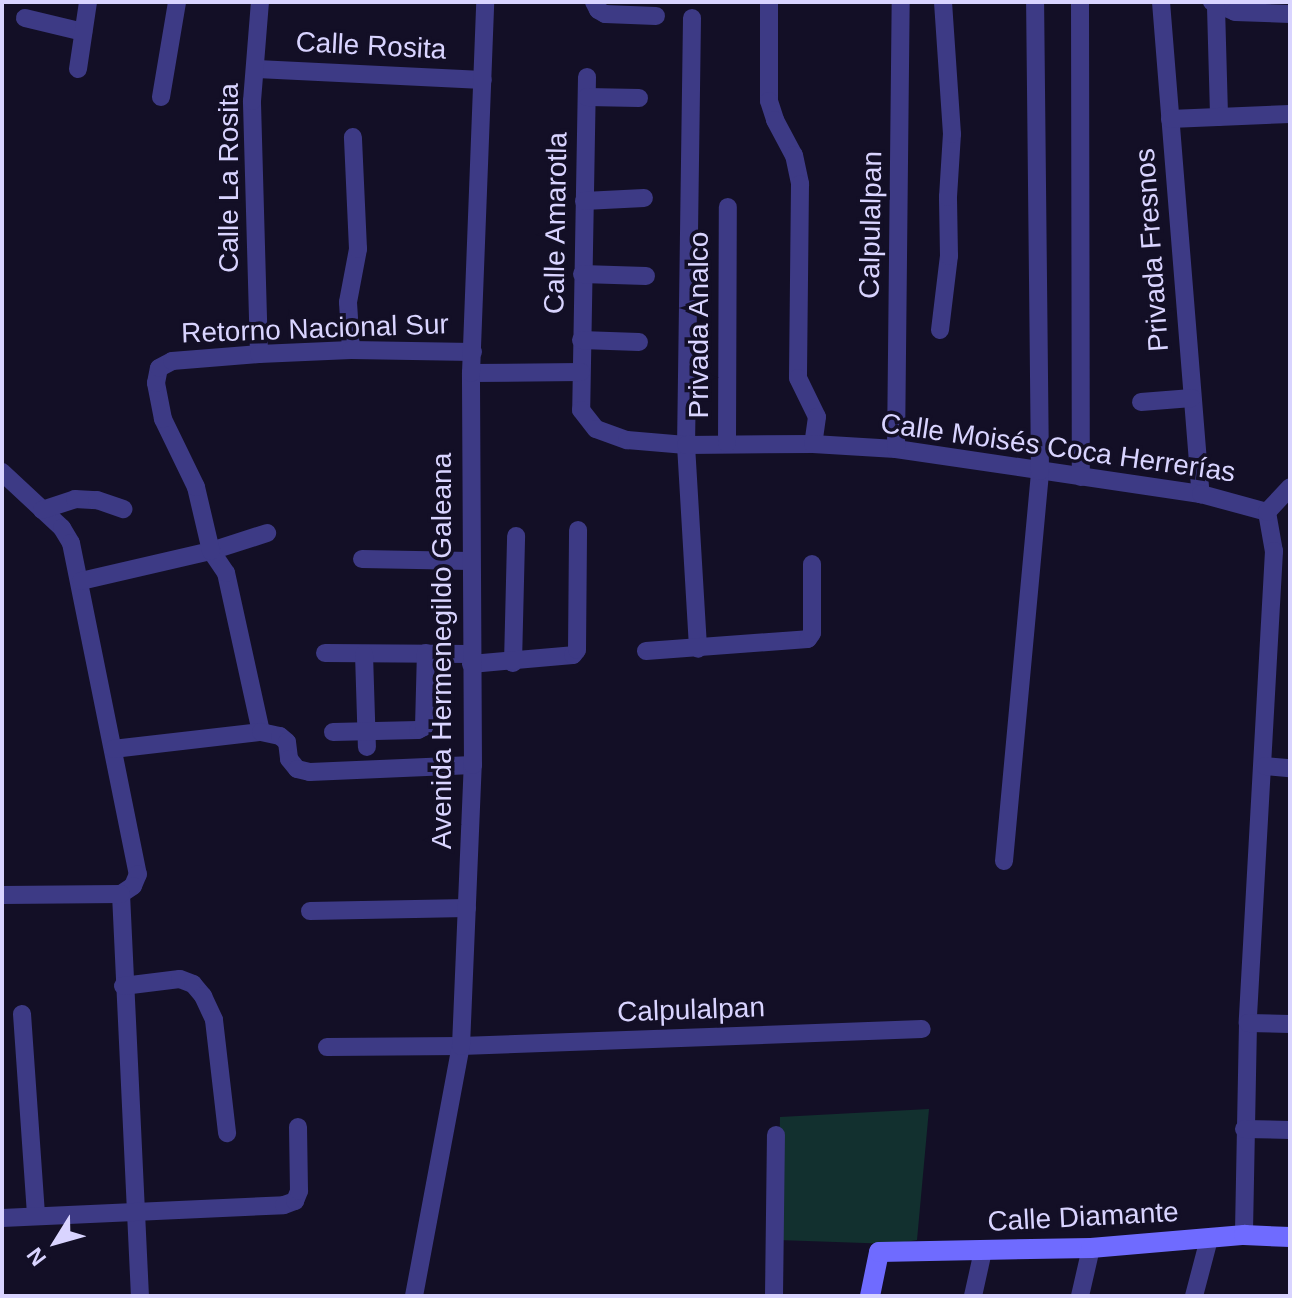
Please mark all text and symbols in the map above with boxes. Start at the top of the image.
street label: Calle Rosita [295,25,447,67]
street label: Calle La Rosita [212,83,246,273]
street label: Calle Amarotla [538,131,574,315]
street label: Privada Fresnos [1128,147,1176,353]
street label: Calpulalpan [853,151,889,299]
street label: Privada Analco [682,231,716,419]
street label: Retorno Nacional Sur [181,308,449,350]
street label: Calle Moisés Coca Herrerías [878,406,1238,490]
street label: Avenida Hermenegildo Galeana [425,453,459,849]
street label: Calpulalpan [617,991,765,1029]
street label: Calle Diamante [987,1195,1179,1239]
north arrow [16,1202,96,1282]
text: N [22,1243,51,1271]

